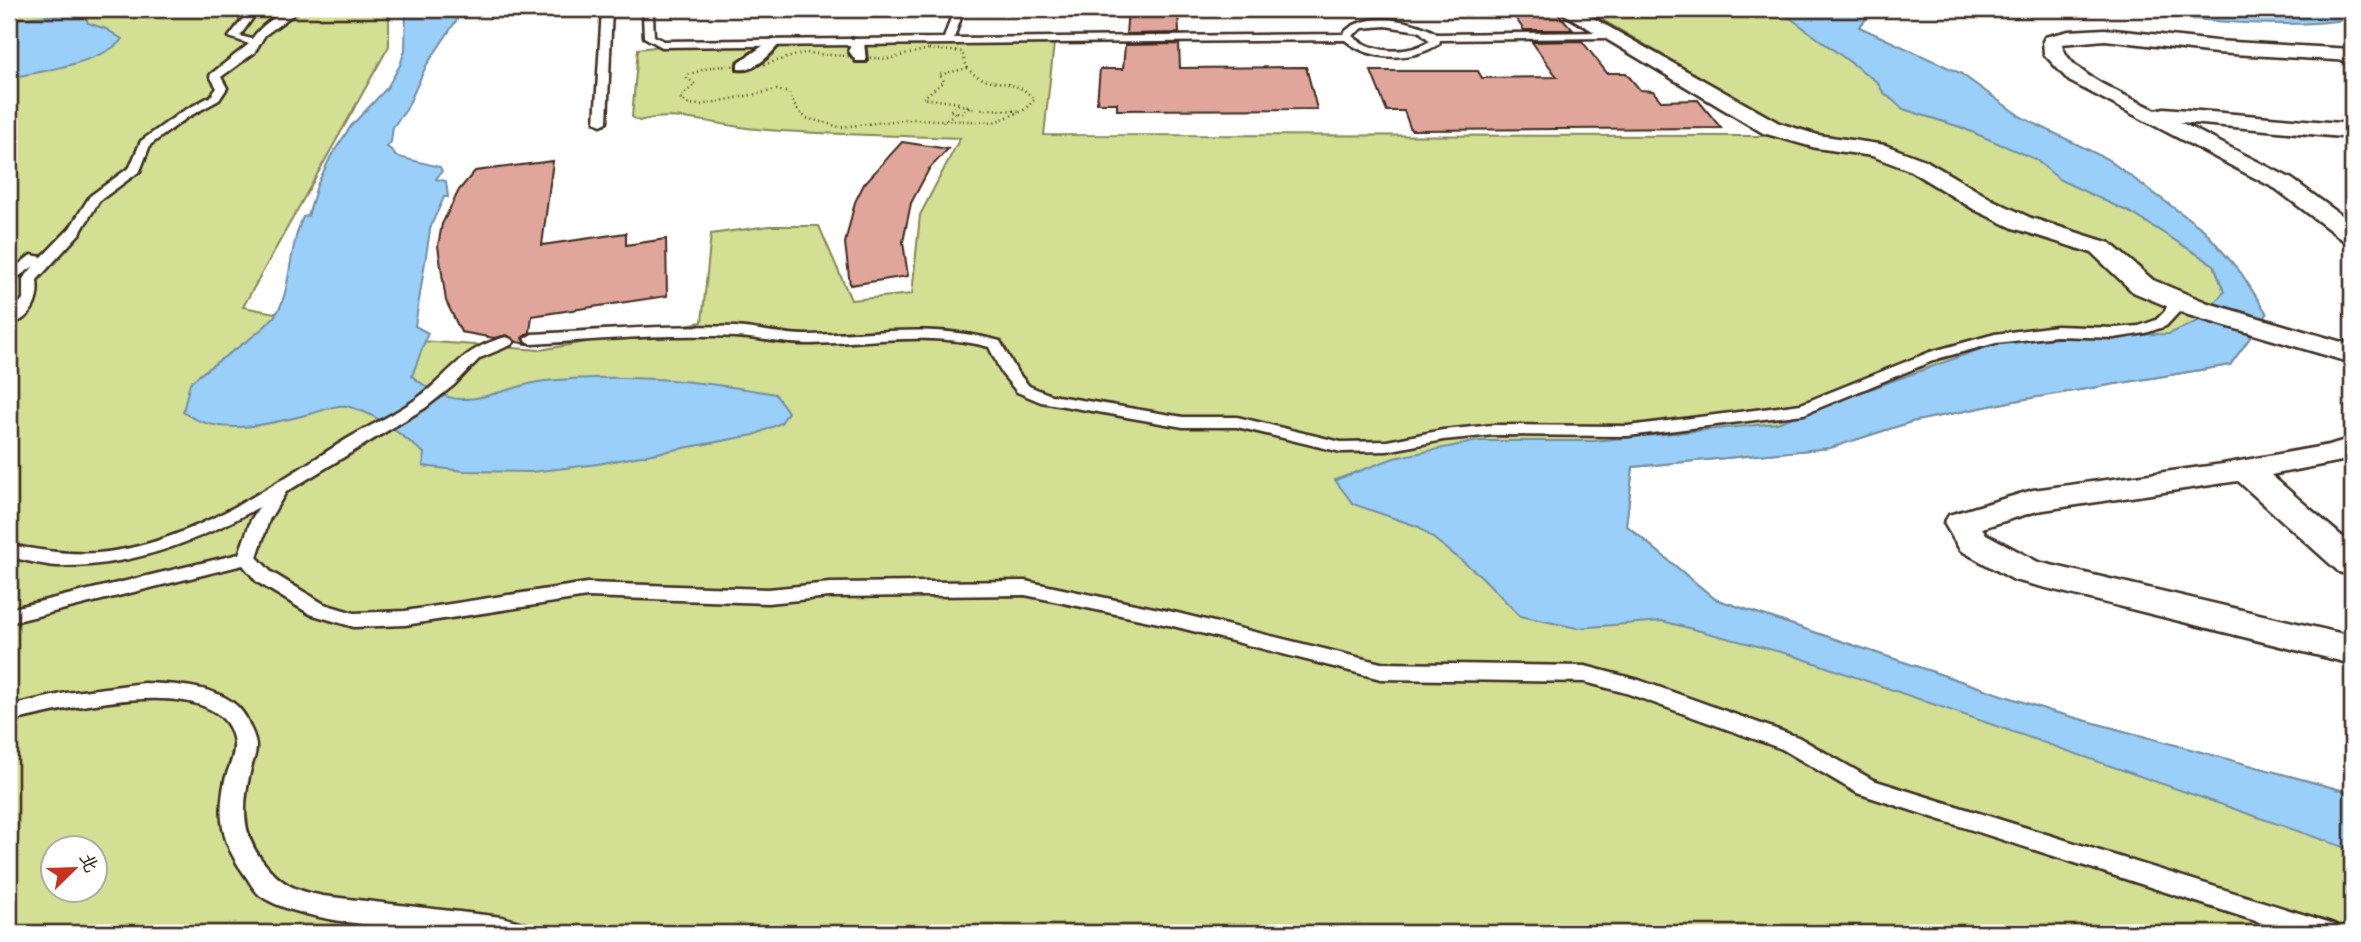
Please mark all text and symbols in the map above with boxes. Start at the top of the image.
north arrow [38,834,108,904]
text: 北 [75,849,105,876]

